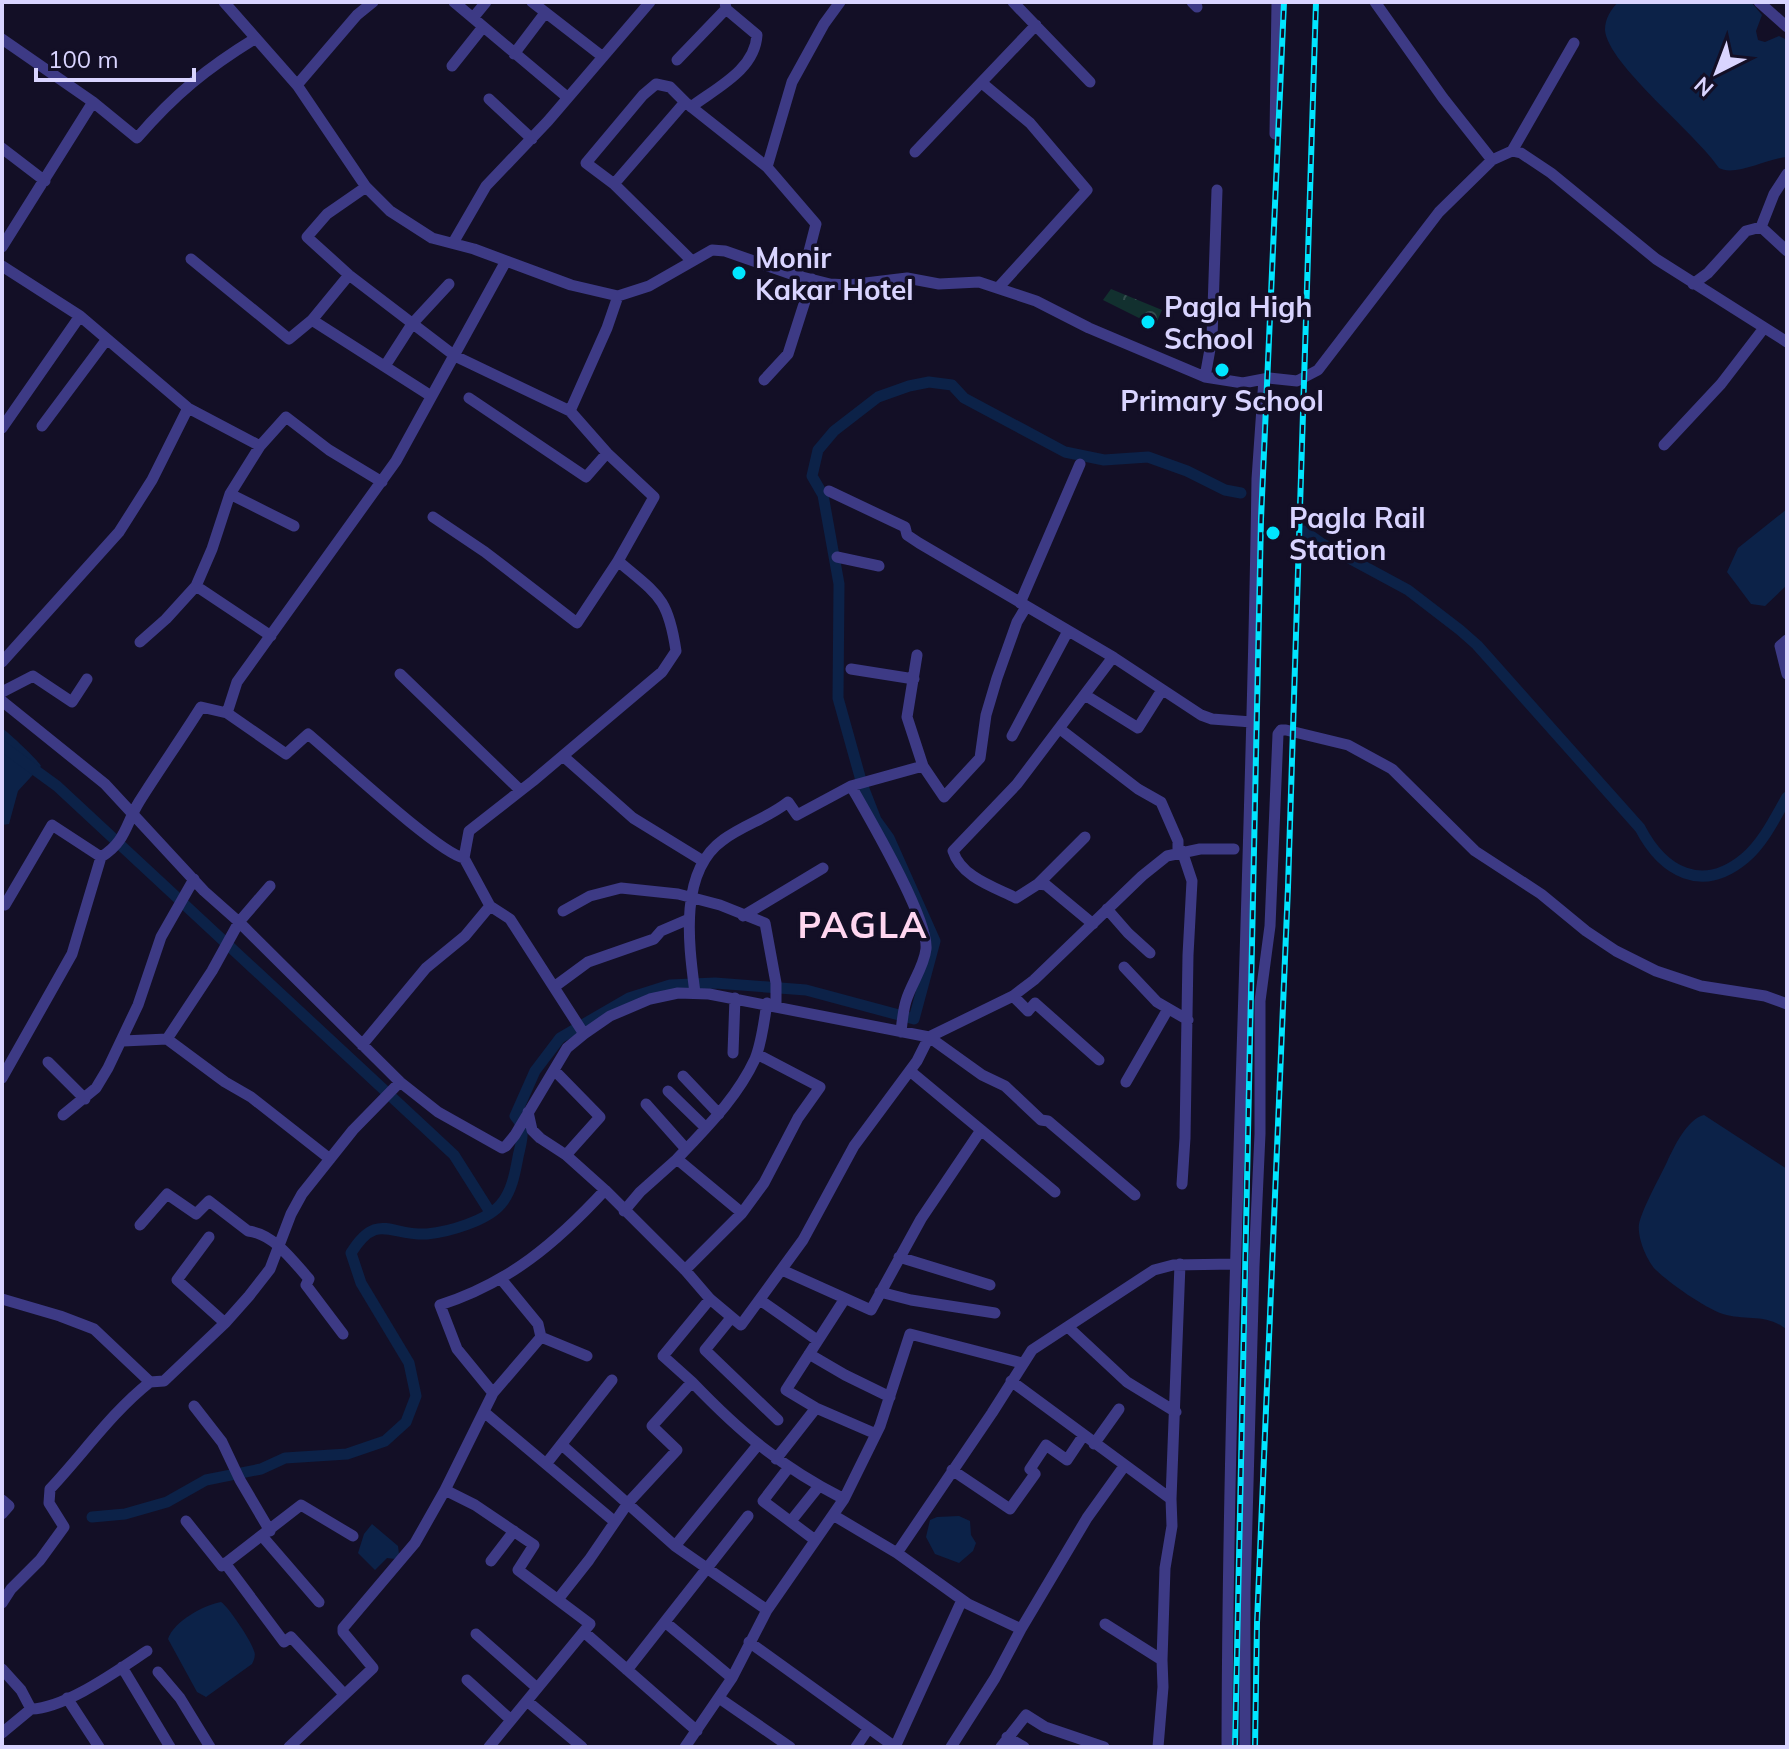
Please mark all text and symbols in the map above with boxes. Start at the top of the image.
scale bar [36,32,194,82]
north arrow [1677,32,1757,112]
text: 100 m [48,44,119,74]
text: N [1688,71,1719,103]
place label: Monir Kakar Hotel [755,240,914,307]
marker: Monir Kakar Hotel [730,264,748,282]
place label: Pagla High School [1164,289,1312,356]
marker: Pagla High School [1139,313,1157,331]
marker: Primary School [1213,361,1231,379]
place label: Primary School [1120,383,1324,418]
place label: Pagla Rail Station [1289,500,1426,567]
marker: Pagla Rail Station [1264,524,1282,542]
district label: PAGLA [797,902,929,947]

